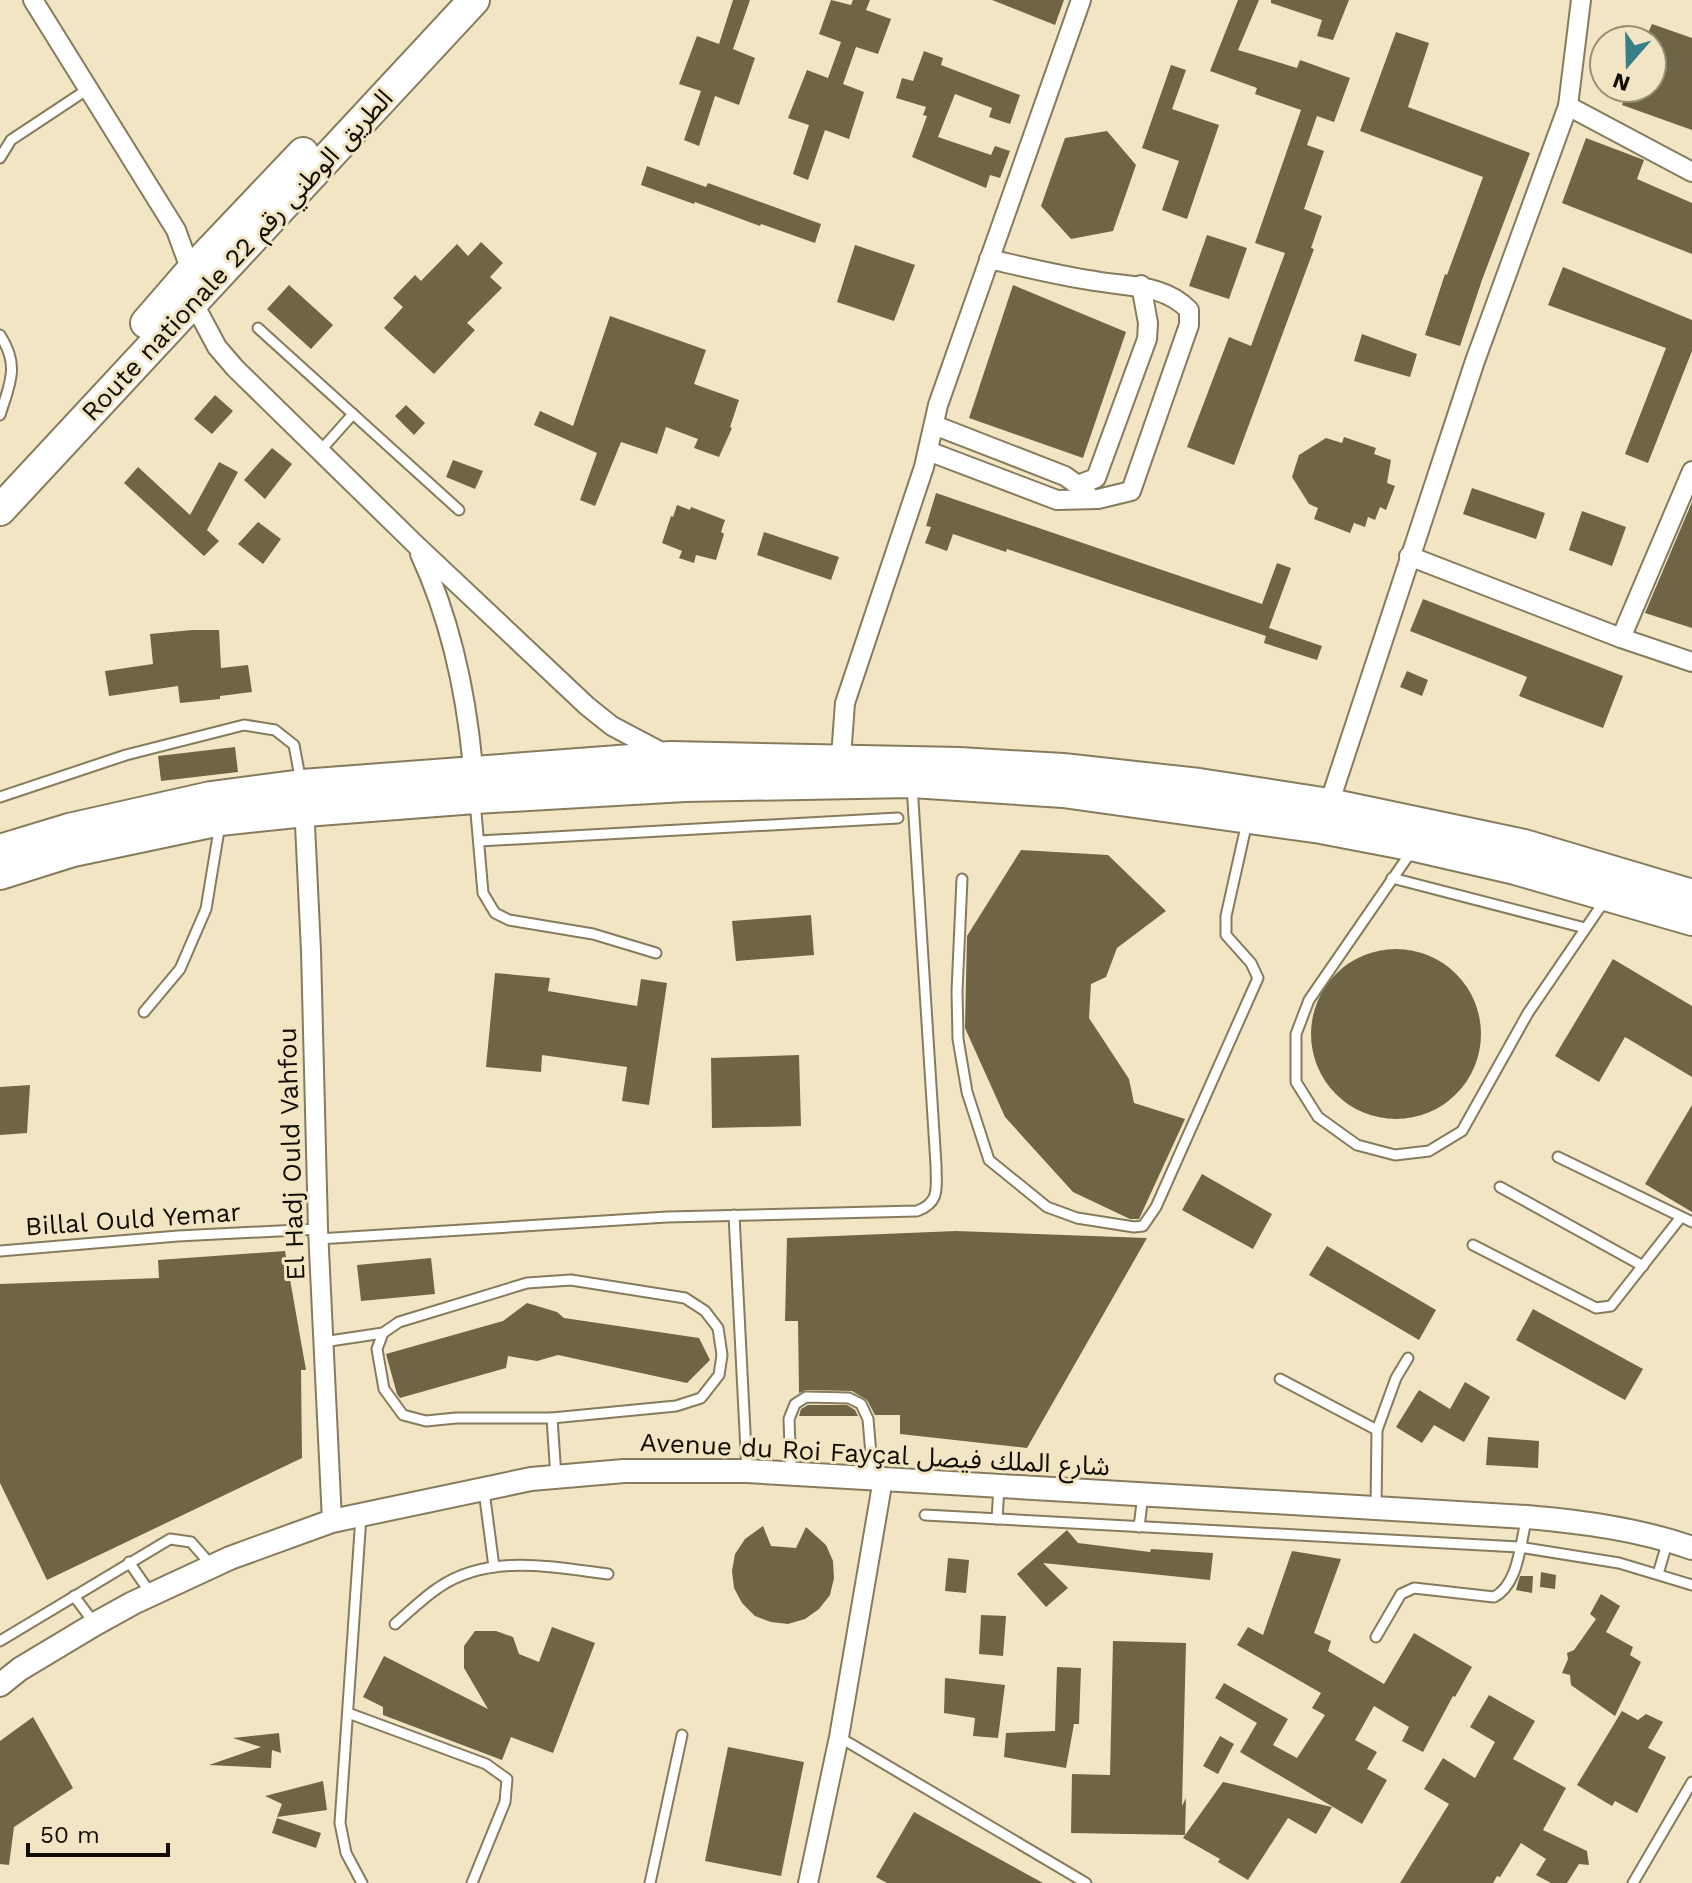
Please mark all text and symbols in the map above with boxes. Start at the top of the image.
north arrow [1588,24,1668,104]
text: N [1609,68,1633,97]
street label: Route nationale 22 الطريق الوطني رقم [75,83,402,430]
street label: El Hadj Ould Vahfou [272,1027,310,1281]
street label: Billal Ould Yemar [24,1197,242,1241]
street label: Avenue du Roi Fayçal شارع الملك فيصل [639,1427,1111,1485]
scale bar [28,1807,168,1857]
text: 50 m [40,1821,100,1849]

